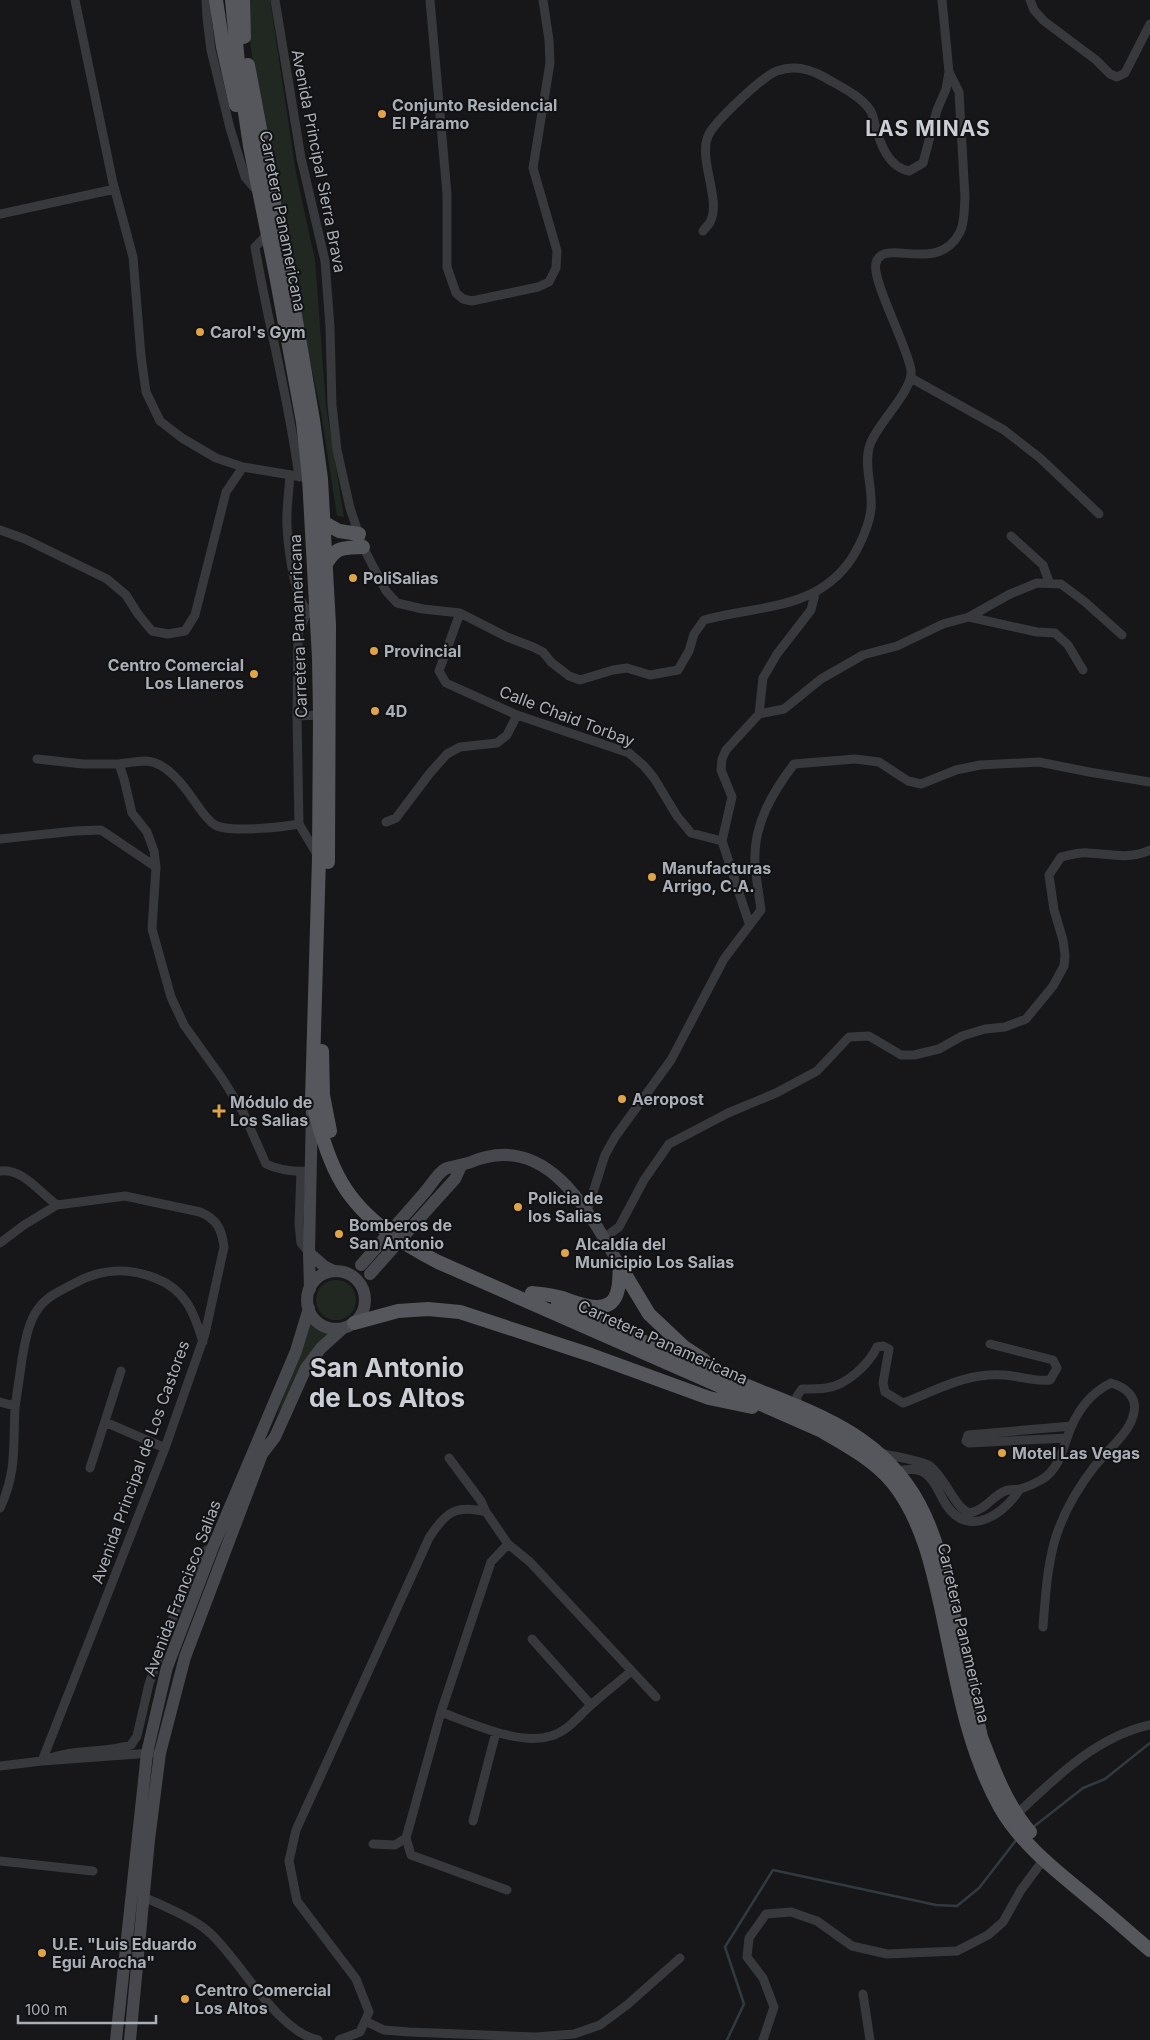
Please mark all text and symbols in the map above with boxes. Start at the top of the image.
street label: Avenida Principal Sierra Brava [288,48,350,274]
place label: Conjunto Residencial El Páramo [392,95,557,133]
marker: Conjunto Residencial El Páramo [376,108,388,120]
district label: LAS MINAS [865,116,991,141]
street label: Carretera Panamericana [256,129,310,313]
place label: Carol's Gym [210,322,306,342]
marker: Carol's Gym [194,326,206,338]
street label: Carretera Panamericana [285,534,311,718]
place label: PoliSalias [363,568,438,588]
marker: PoliSalias [347,572,359,584]
place label: Provincial [384,641,461,661]
marker: Provincial [368,645,380,657]
place label: Centro Comercial Los Llaneros [108,655,244,693]
marker: Centro Comercial Los Llaneros [248,668,260,680]
street label: Calle Chaid Torbay [497,681,637,751]
place label: 4D [385,701,407,721]
marker: 4D [369,705,381,717]
place label: Manufacturas Arrigo, C.A. [662,858,771,896]
marker: Manufacturas Arrigo, C.A. [646,871,658,883]
place label: Aeropost [632,1089,704,1109]
place label: Módulo de Los Salias [230,1092,312,1130]
marker: Aeropost [616,1093,628,1105]
marker: Módulo de Los Salias [212,1104,226,1118]
place label: Policia de los Salias [528,1188,603,1226]
marker: Policia de los Salias [512,1201,524,1213]
place label: Bomberos de San Antonio [349,1215,452,1253]
marker: Bomberos de San Antonio [333,1228,345,1240]
place label: Alcaldía del Municipio Los Salias [575,1234,734,1272]
marker: Alcaldía del Municipio Los Salias [559,1247,571,1259]
street label: Carretera Panamericana [575,1295,751,1389]
street label: Avenida Principal de Los Castores [87,1338,193,1586]
district label: San Antonio de Los Altos [309,1352,465,1413]
place label: Motel Las Vegas [1012,1443,1140,1463]
marker: Motel Las Vegas [996,1447,1008,1459]
street label: Avenida Francisco Salias [139,1497,225,1679]
street label: Carretera Panamericana [934,1541,994,1725]
place label: U.E. "Luis Eduardo Egui Arocha" [52,1934,197,1972]
marker: U.E. "Luis Eduardo Egui Arocha" [36,1947,48,1959]
place label: Centro Comercial Los Altos [195,1980,331,2018]
scale bar [18,1992,155,2024]
marker: Centro Comercial Los Altos [179,1993,191,2005]
text: 100 m [25,2000,67,2019]

